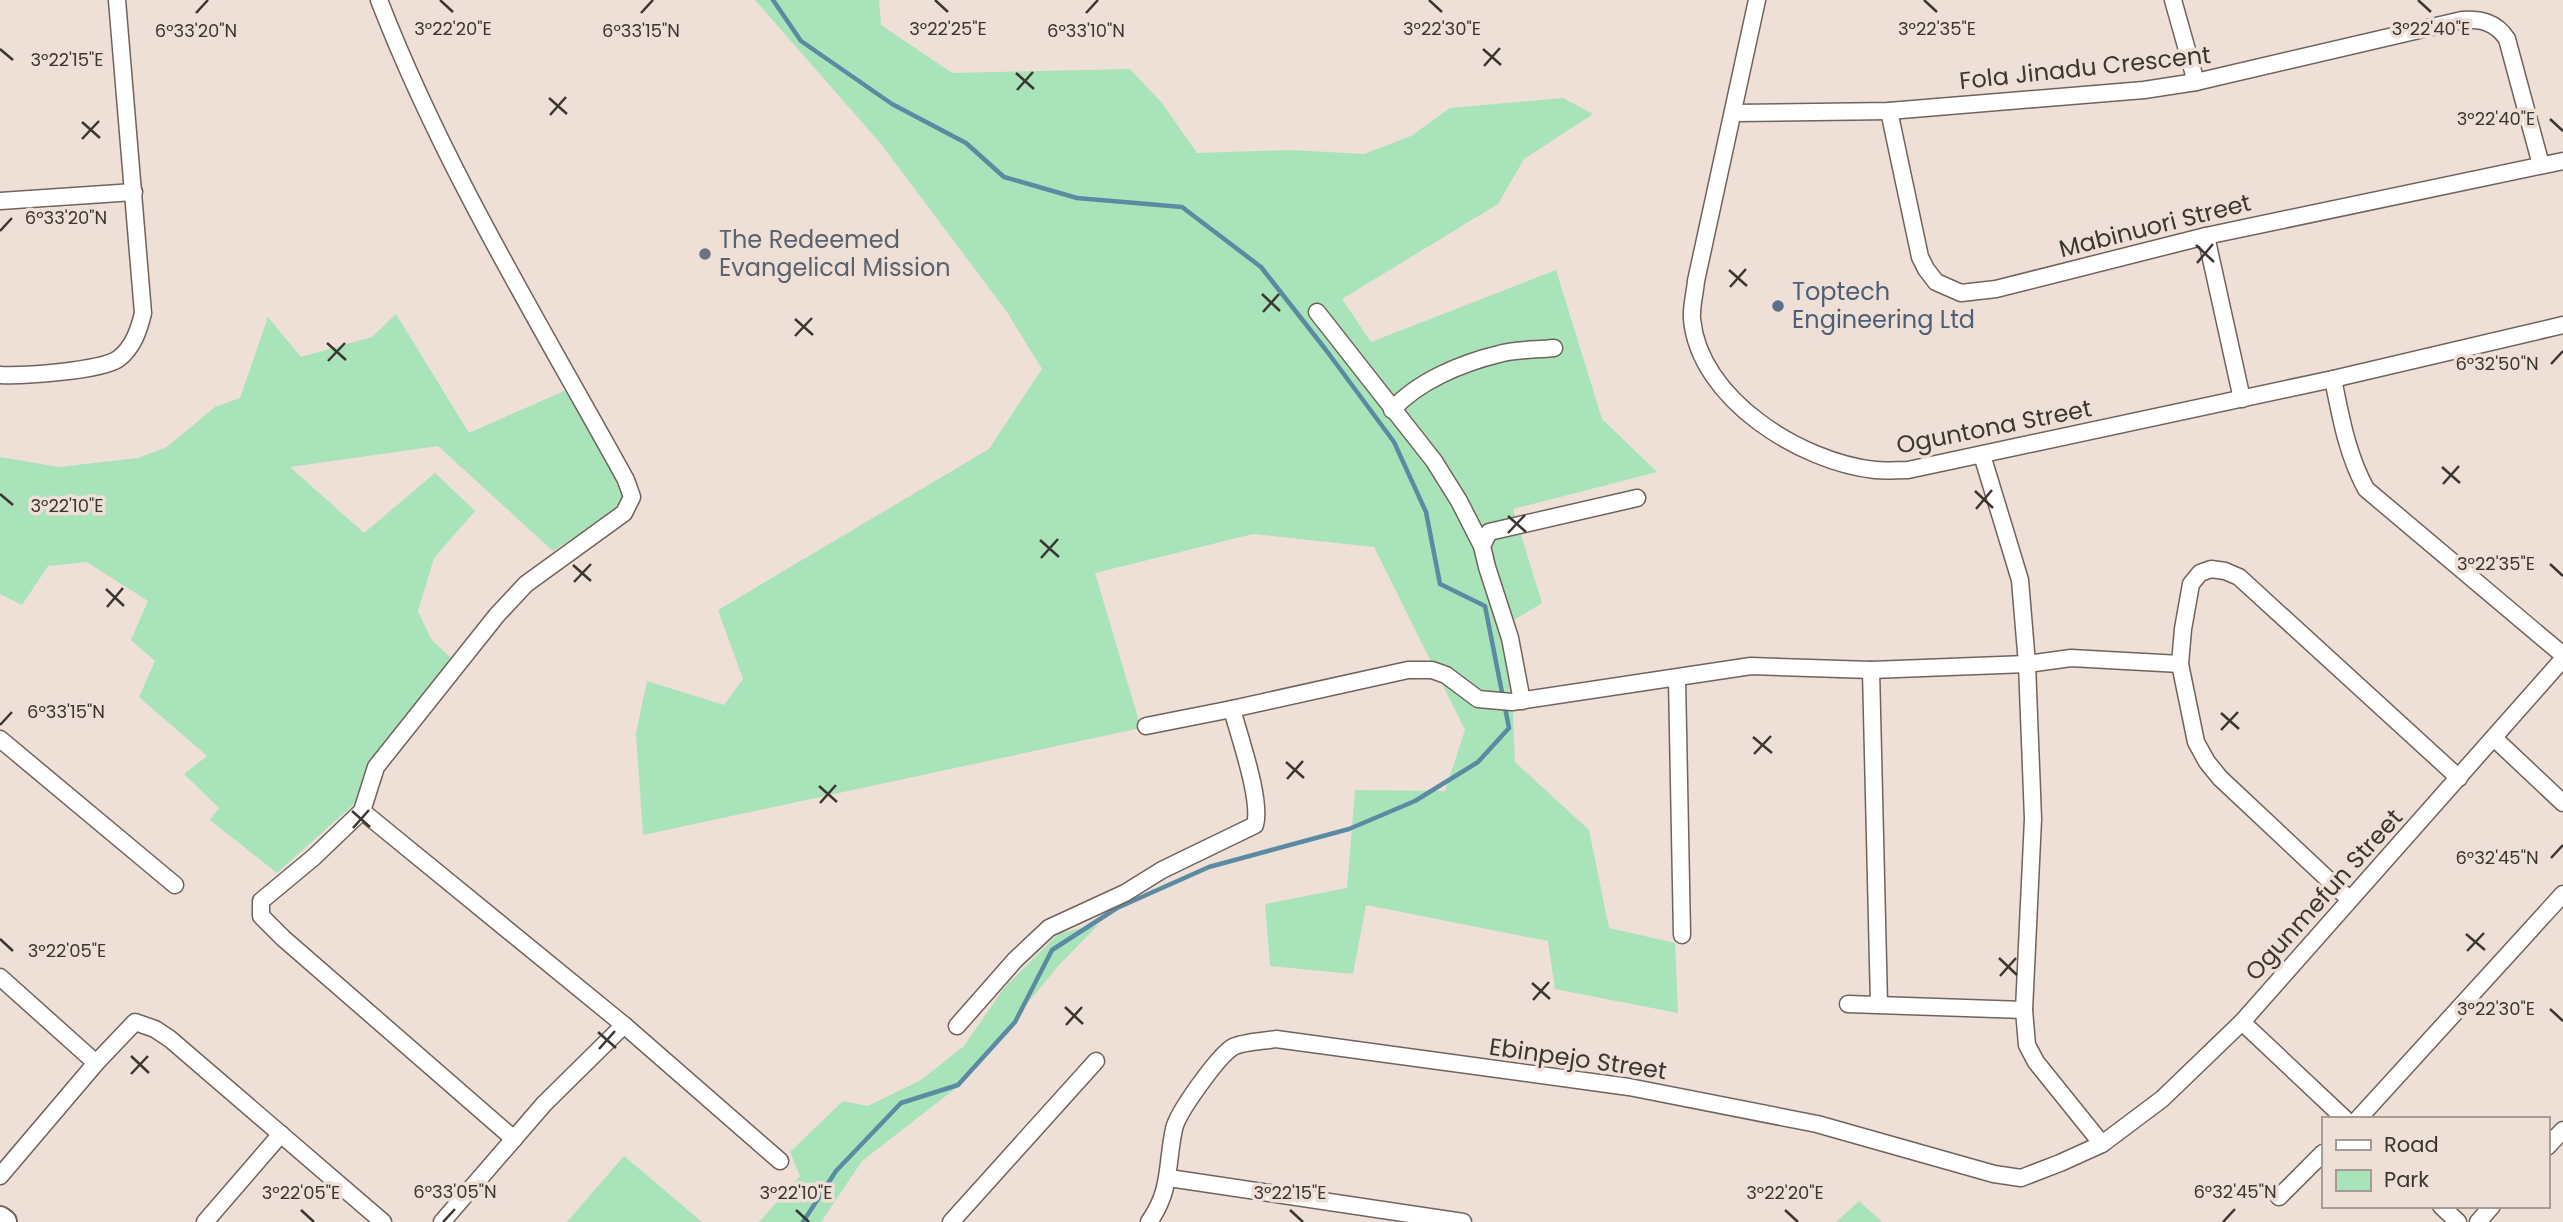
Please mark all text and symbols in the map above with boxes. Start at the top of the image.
text: 3°22'20"E [414,16,492,41]
text: 3°22'25"E [909,16,987,41]
text: 3°22'30"E [1403,16,1481,41]
text: 3°22'35"E [1898,16,1976,41]
text: 3°22'40"E [2392,16,2470,41]
text: 6°33'20"N [155,18,237,43]
text: 6°33'15"N [602,18,680,43]
text: 6°33'10"N [1047,18,1125,43]
street label: Fola Jinadu Crescent [1958,38,2212,97]
text: 3°22'15"E [30,47,104,72]
text: 3°22'40"E [2457,106,2535,131]
street label: Mabinuori Street [2055,186,2254,265]
text: 6°33'20"N [25,205,107,230]
place label: The Redeemed Evangelical Mission [719,223,951,284]
marker: The Redeemed Evangelical Mission [697,246,713,262]
place label: Toptech Engineering Ltd [1792,275,1975,336]
marker: Toptech Engineering Ltd [1770,298,1786,314]
text: 6°32'50"N [2455,351,2539,376]
street label: Oguntona Street [1893,391,2094,462]
text: 3°22'10"E [30,493,104,518]
text: 3°22'35"E [2457,551,2535,576]
text: 6°33'15"N [27,699,105,724]
street label: Ogunmefun Street [2238,802,2410,988]
text: 6°32'45"N [2455,845,2539,870]
text: 3°22'05"E [28,938,106,963]
text: 3°22'30"E [2457,996,2535,1021]
street label: Ebinpejo Street [1487,1030,1669,1087]
legend [2322,1117,2549,1208]
text: Road [2384,1130,2439,1159]
text: Park [2384,1165,2429,1194]
text: 6°33'05"N [413,1179,497,1204]
text: 6°32'45"N [2193,1179,2277,1204]
text: 3°22'05"E [262,1180,340,1205]
text: 3°22'10"E [759,1180,833,1205]
text: 3°22'15"E [1253,1180,1327,1205]
text: 3°22'20"E [1746,1180,1824,1205]

